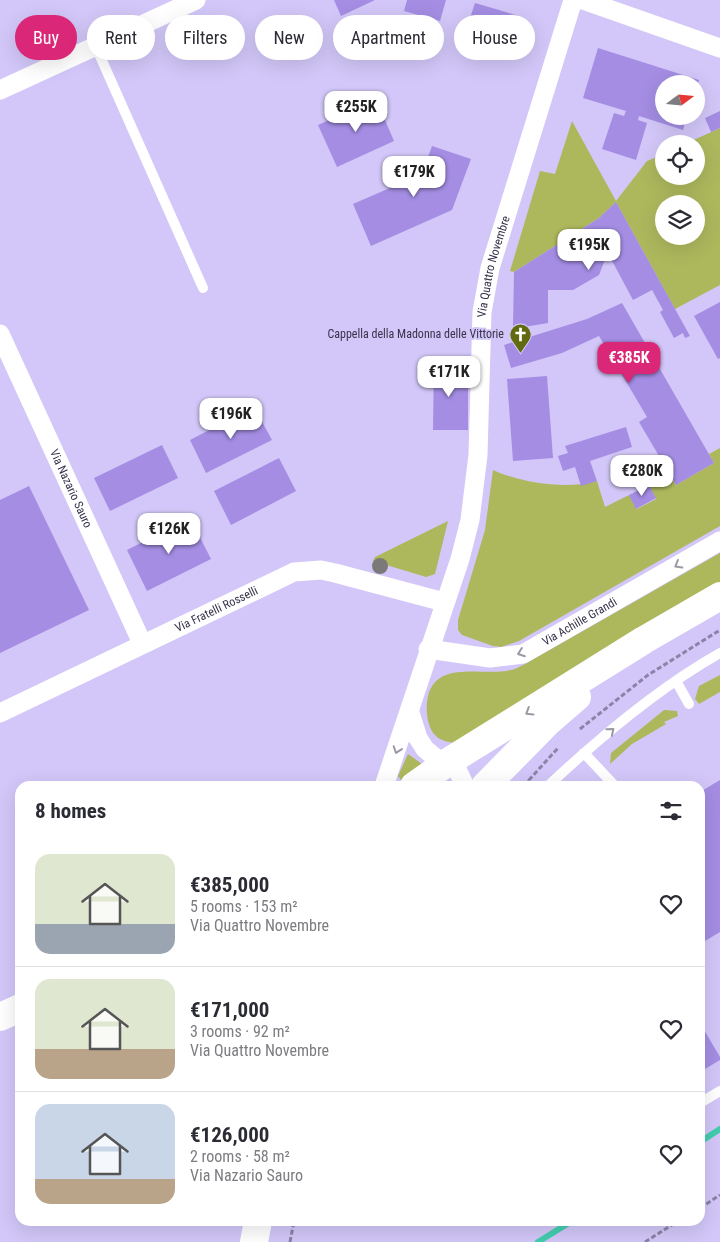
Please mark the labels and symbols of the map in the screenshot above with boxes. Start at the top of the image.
north arrow [655,75,705,125]
pin: €255K [321,90,391,133]
pin: €179K [379,156,449,198]
street label: Via Quattro Novembre [475,214,513,318]
pin: €195K [554,228,624,271]
church icon: Cappella della Madonna delle Vittorie [508,322,532,353]
place label: Cappella della Madonna delle Vittorie [327,327,504,341]
pin: €385K [594,342,664,384]
pin: €171K [414,356,484,398]
pin: €196K [196,398,266,440]
street label: Via Nazario Sauro [47,447,95,530]
pin: €280K [607,454,677,497]
pin: €126K [134,512,204,555]
one-way arrow [674,558,683,568]
street label: Via Fratelli Rosselli [173,583,260,635]
street label: Via Achille Grandi [540,595,619,649]
one-way arrow [517,647,526,657]
one-way arrow [525,705,534,715]
one-way arrow [606,728,615,737]
one-way arrow [393,745,403,753]

